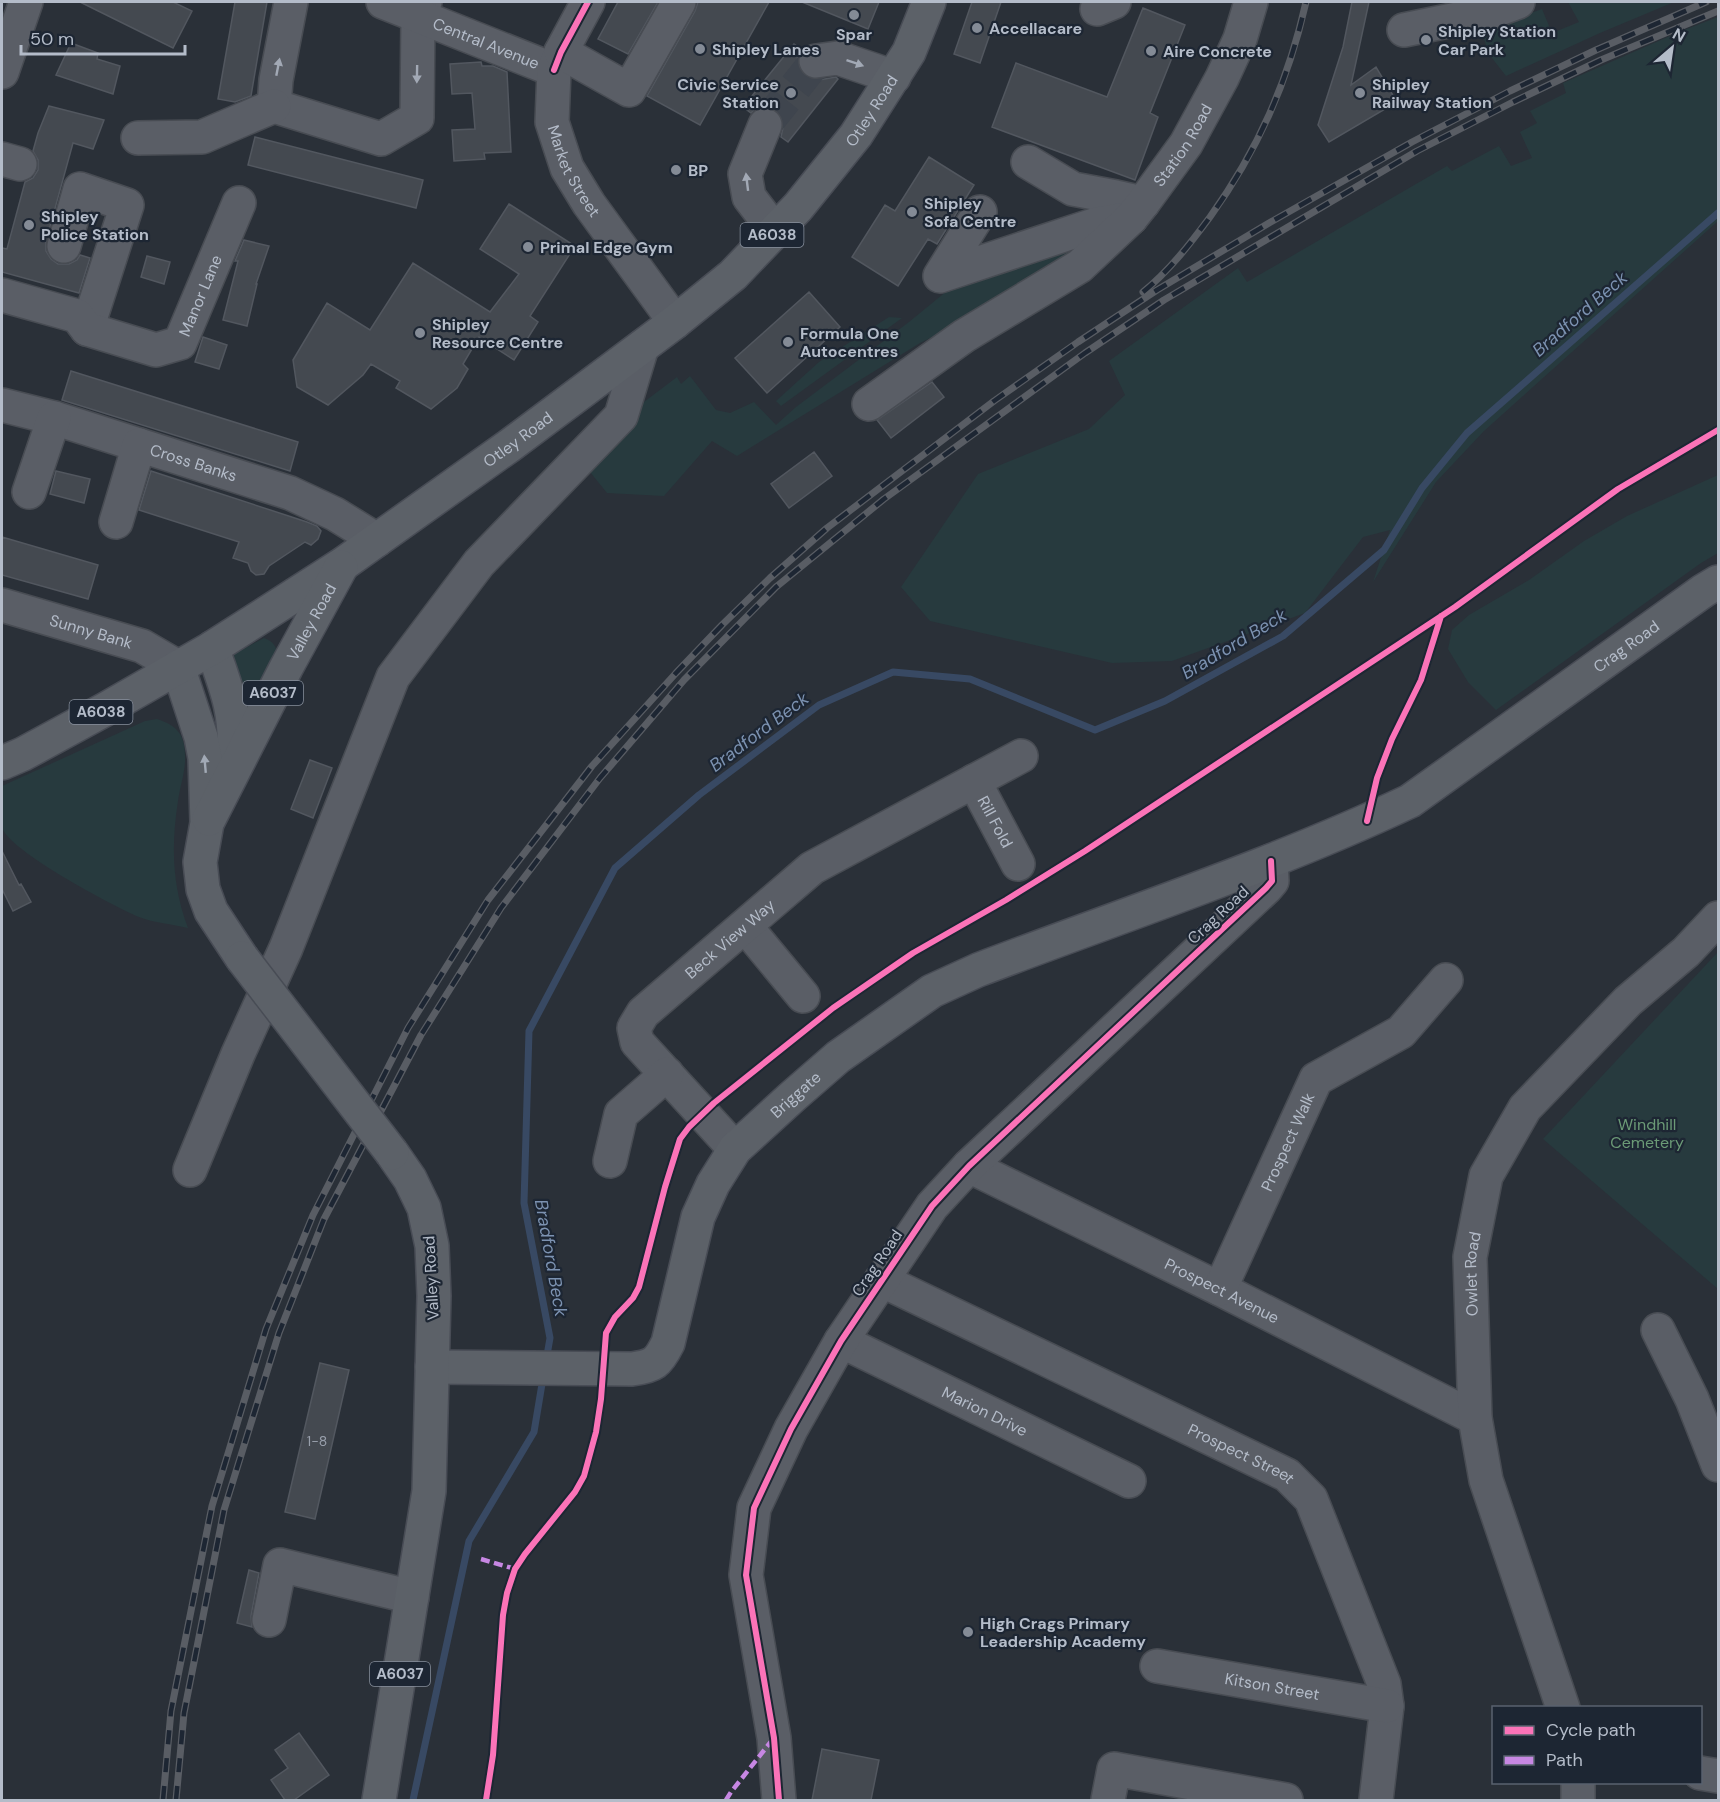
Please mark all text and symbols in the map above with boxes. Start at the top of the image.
marker: Spar [847,8,861,22]
street label: Central Avenue [430,12,542,74]
scale bar [21,18,184,56]
place label: Accellacare [989,18,1082,39]
north arrow [1642,18,1702,78]
marker: Accellacare [970,21,984,35]
place label: Shipley Station Car Park [1438,21,1556,60]
text: N [1669,23,1689,47]
place label: Spar [836,24,872,45]
text: 50 m [30,27,74,51]
marker: Shipley Station Car Park [1419,33,1433,47]
place label: Shipley Lanes [712,39,820,60]
place label: Aire Concrete [1163,41,1272,62]
marker: Shipley Lanes [693,42,707,56]
marker: Aire Concrete [1144,44,1158,58]
one-way arrow [274,58,283,77]
one-way arrow [846,59,864,69]
one-way arrow [412,65,422,84]
street label: Otley Road [840,71,902,151]
place label: Civic Service Station [677,74,779,113]
place label: Shipley Railway Station [1372,74,1492,113]
marker: Civic Service Station [784,86,798,100]
marker: Shipley Railway Station [1353,86,1367,100]
street label: Station Road [1148,100,1217,190]
street label: Market Street [543,122,605,221]
place label: BP [688,160,708,181]
marker: BP [669,163,683,177]
one-way arrow [742,172,752,191]
place label: Shipley Sofa Centre [924,193,1016,232]
marker: Shipley Sofa Centre [905,205,919,219]
place label: Shipley Police Station [41,206,149,245]
marker: Shipley Police Station [22,218,36,232]
road number: A6038 [740,223,804,247]
place label: Primal Edge Gym [540,237,673,258]
marker: Primal Edge Gym [521,240,535,254]
street label: Manor Lane [174,252,227,339]
water label: Bradford Beck [1527,265,1633,362]
place label: Shipley Resource Centre [432,314,563,353]
place label: Formula One Autocentres [800,323,899,362]
marker: Shipley Resource Centre [413,326,427,340]
marker: Formula One Autocentres [781,335,795,349]
street label: Otley Road [479,407,557,472]
street label: Cross Banks [147,439,240,486]
street label: Valley Road [282,580,341,664]
water label: Bradford Beck [1177,603,1292,685]
street label: Sunny Bank [47,609,135,653]
street label: Crag Road [1589,615,1663,677]
road number: A6037 [243,681,303,705]
water label: Bradford Beck [704,686,814,777]
road number: A6038 [70,700,132,724]
one-way arrow [200,755,210,774]
street label: Rill Fold [973,792,1018,851]
street label: Crag Road [1183,881,1253,949]
street label: Beck View Way [680,894,779,983]
street label: Briggate [766,1066,825,1122]
street label: Prospect Walk [1256,1089,1319,1194]
park label: Windhill Cemetery [1610,1114,1684,1153]
water label: Bradford Beck [529,1197,573,1319]
street label: Crag Road [847,1225,907,1301]
street label: Owlet Road [1459,1230,1485,1316]
street label: Valley Road [418,1235,444,1321]
street label: Prospect Avenue [1161,1253,1283,1328]
street label: Marion Drive [939,1381,1031,1441]
street label: Prospect Street [1185,1419,1300,1488]
house number: 1-8 [307,1432,327,1450]
place label: High Crags Primary Leadership Academy [980,1613,1146,1652]
marker: High Crags Primary Leadership Academy [961,1625,975,1639]
road number: A6037 [370,1662,430,1686]
street label: Kitson Street [1223,1667,1321,1705]
legend [1492,1706,1702,1784]
text: Cycle path [1546,1718,1636,1742]
text: Path [1546,1748,1583,1772]

